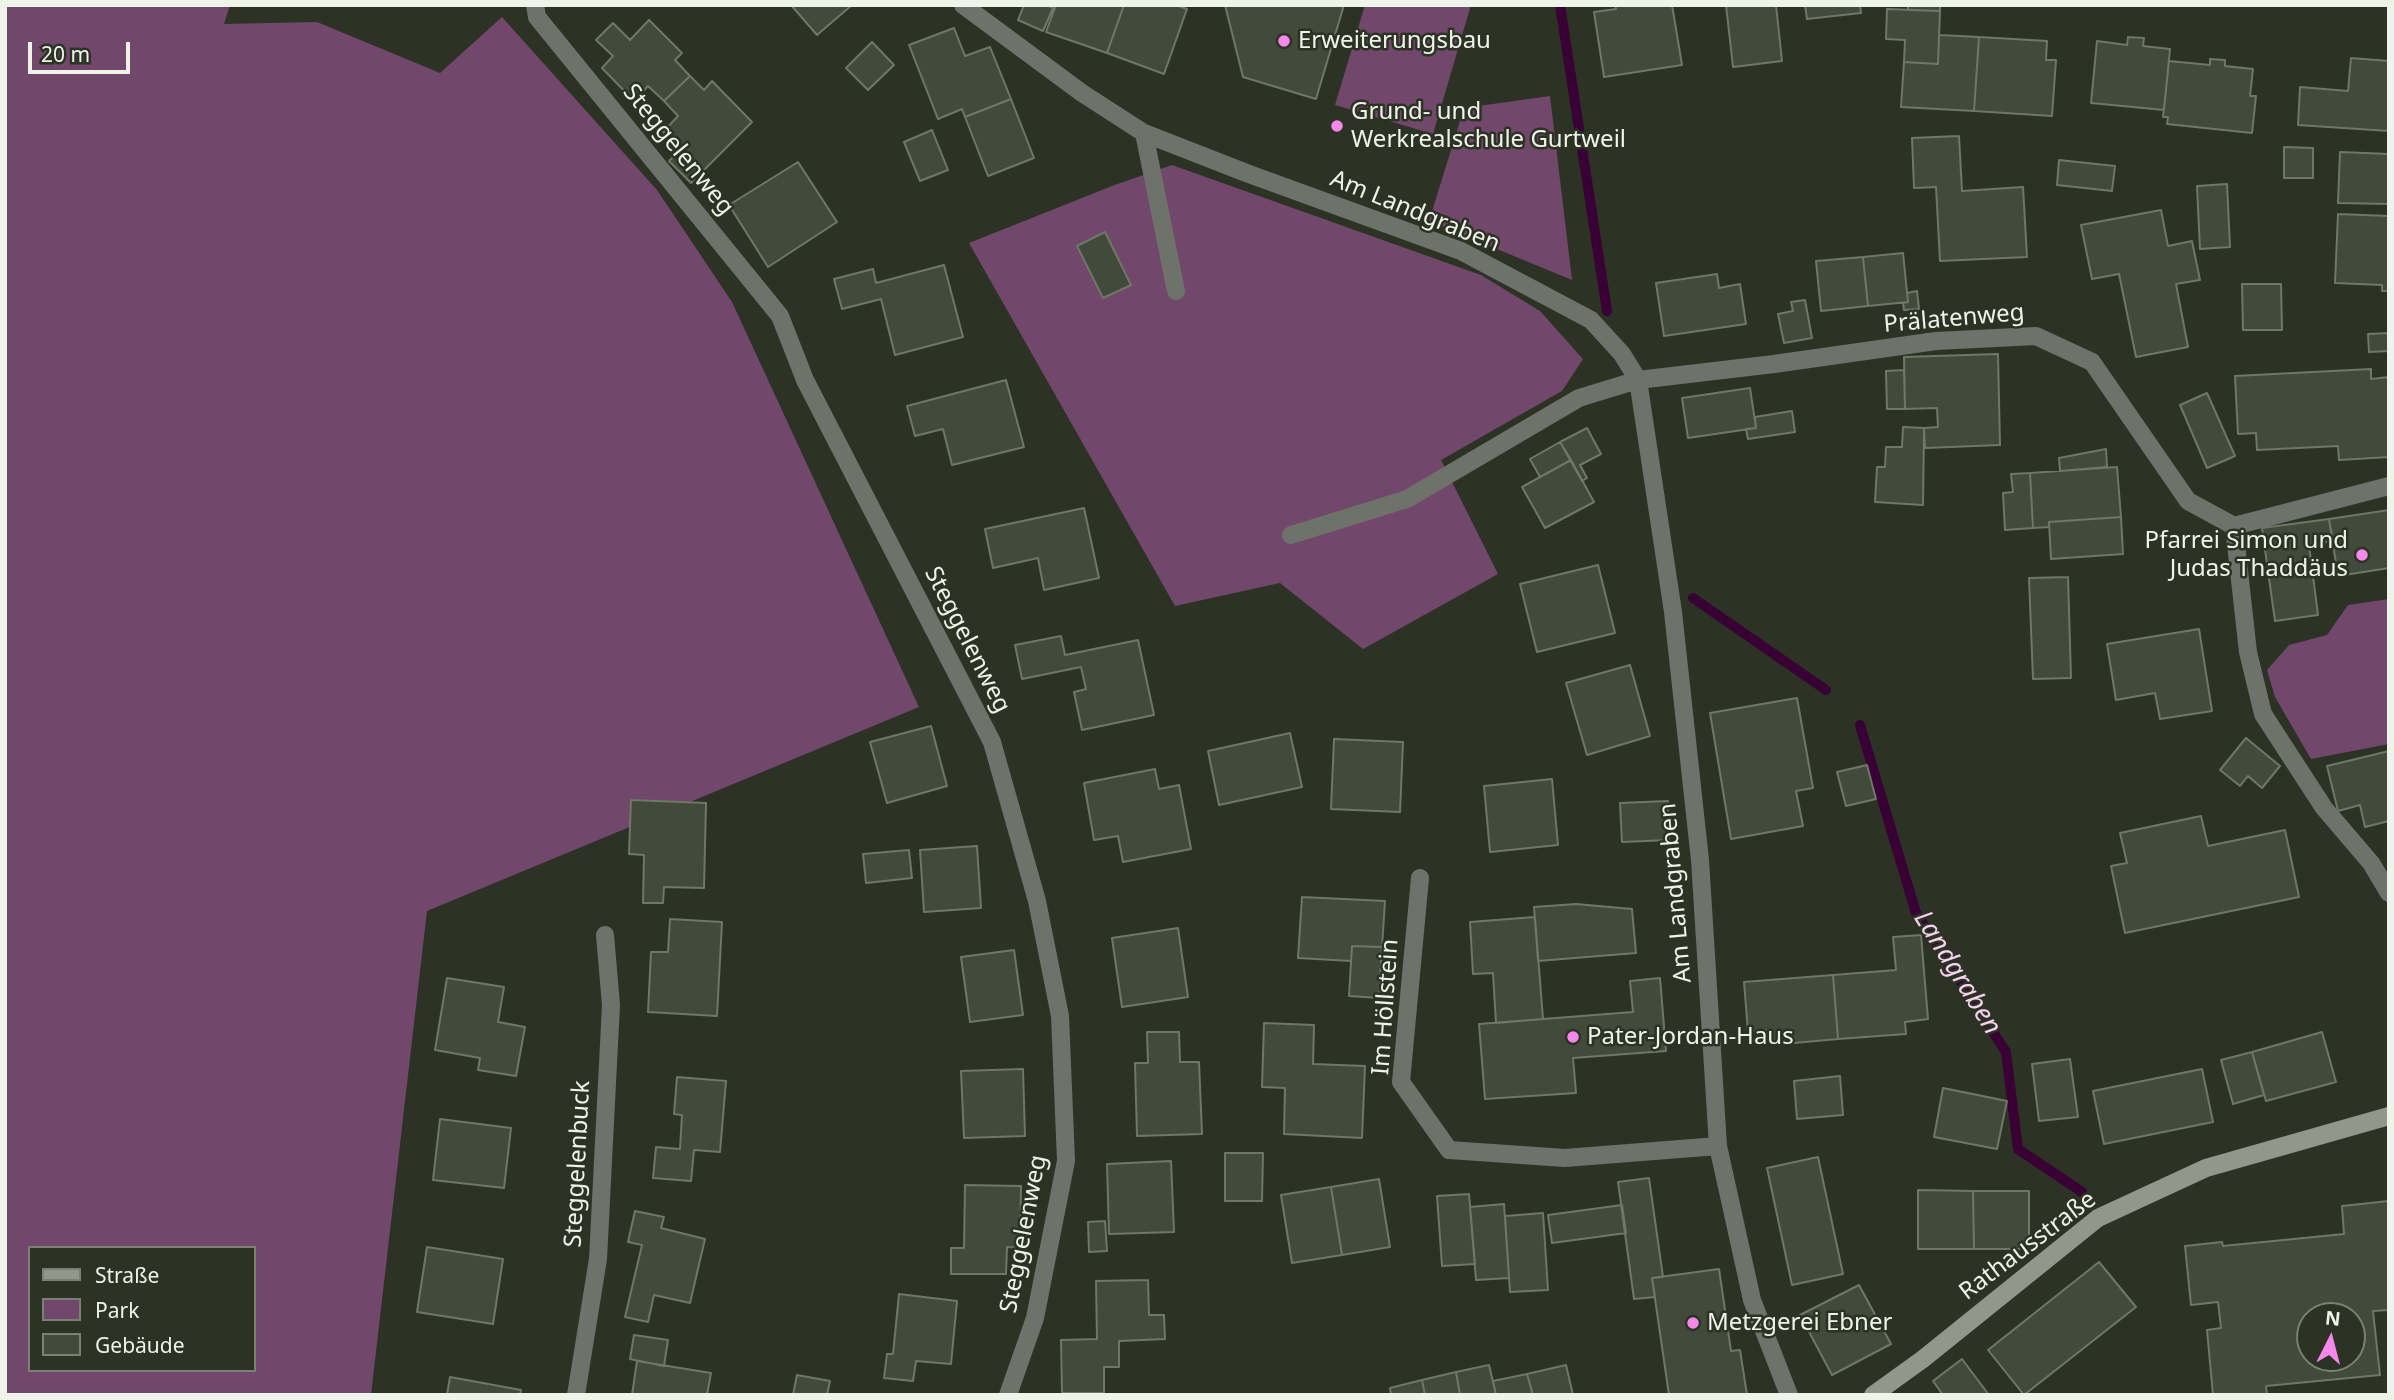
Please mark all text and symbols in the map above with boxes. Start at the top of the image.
place label: Erweiterungsbau [1298,27,1491,55]
scale bar [32,28,133,72]
marker: Erweiterungsbau [1276,33,1292,49]
text: 20 m [41,40,90,68]
street label: Steggelenweg [616,79,740,221]
place label: Grund- und Werkrealschule Gurtweil [1351,98,1626,154]
marker: Grund- und Werkrealschule Gurtweil [1329,118,1345,134]
street label: Am Landgraben [1326,165,1504,259]
street label: Prälatenweg [1882,298,2026,340]
place label: Pfarrei Simon und Judas Thaddäus [2145,527,2348,583]
marker: Pfarrei Simon und Judas Thaddäus [2354,547,2370,563]
street label: Steggelenweg [918,562,1016,718]
street label: Am Landgraben [1654,802,1698,984]
water label: Landgraben [1907,905,2007,1041]
street label: Im Höllstein [1367,938,1405,1076]
place label: Pater-Jordan-Haus [1587,1023,1794,1051]
marker: Pater-Jordan-Haus [1565,1029,1581,1045]
street label: Steggelenbuck [559,1080,597,1248]
street label: Steggelenweg [995,1153,1053,1315]
street label: Rathausstraße [1954,1185,2102,1307]
legend [28,1246,256,1372]
text: Straße [95,1261,159,1289]
text: Park [95,1296,139,1324]
north arrow [2296,1302,2366,1372]
text: N [2324,1304,2342,1332]
place label: Metzgerei Ebner [1707,1309,1892,1337]
marker: Metzgerei Ebner [1685,1315,1701,1331]
text: Gebäude [95,1331,185,1359]

